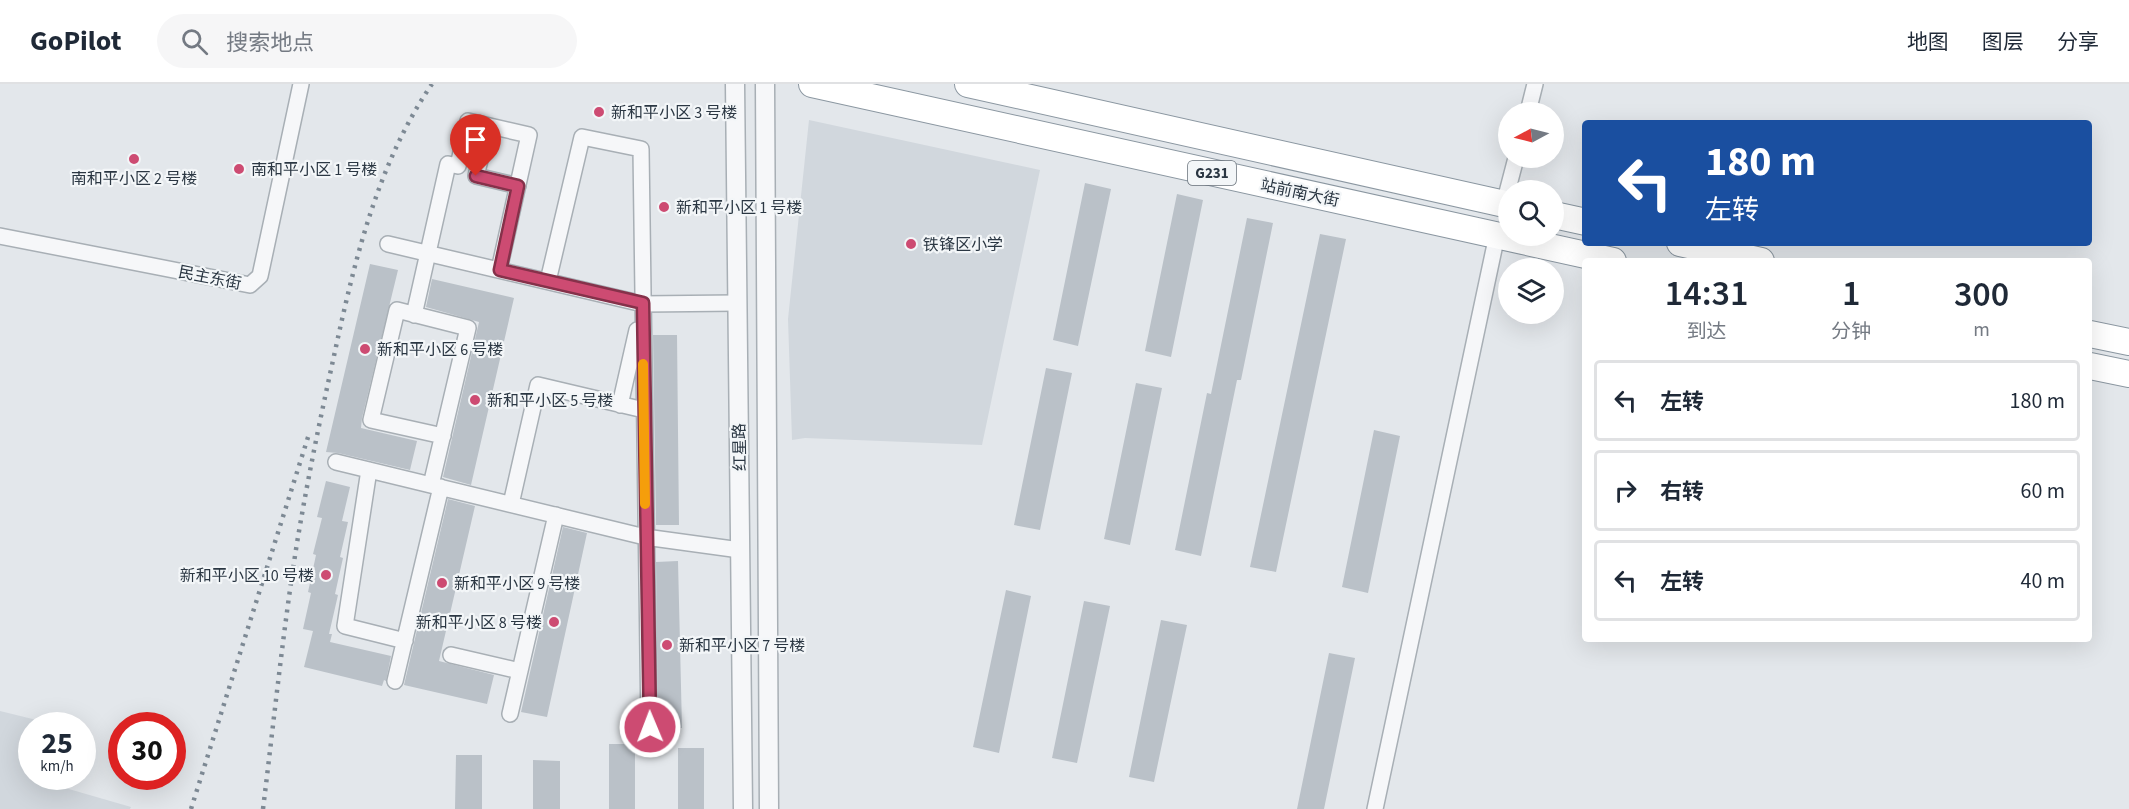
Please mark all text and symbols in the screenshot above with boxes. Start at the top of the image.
search box [157,14,577,68]
text: GoPilot [30,21,121,61]
icon: search [178,25,211,58]
text: 搜索地点 [226,27,314,59]
text: 地图 [1907,27,1949,57]
text: 图层 [1982,27,2024,57]
text: 分享 [2057,27,2099,57]
place label: 新和平小区 3 号楼 [611,102,737,124]
north arrow [1498,102,1564,168]
map controls [1498,102,1564,324]
marker: 新和平小区 3 号楼 [592,105,606,119]
pin [450,114,501,176]
icon: arrive [459,123,492,156]
text: 180 m [1705,132,1816,192]
icon: left [1606,144,1684,222]
marker: 南和平小区 2 号楼 [127,152,141,166]
place label: 南和平小区 1 号楼 [251,159,377,181]
road number: G231 [1188,161,1236,185]
marker: 南和平小区 1 号楼 [232,162,246,176]
place label: 南和平小区 2 号楼 [71,168,197,190]
street label: 站前南大街 [1258,174,1341,212]
button: search [1498,180,1564,246]
text: 左转 [1705,191,1759,230]
place label: 新和平小区 1 号楼 [676,197,802,219]
marker: 新和平小区 1 号楼 [657,200,671,214]
place label: 铁锋区小学 [923,234,1003,256]
marker: 铁锋区小学 [904,237,918,251]
button: layers [1498,258,1564,324]
street label: 民主东街 [176,261,243,295]
text: 14:31 [1665,268,1748,319]
text: 1 [1842,268,1860,319]
text: 300 [1954,269,2009,320]
text: m [1973,316,1990,344]
text: 到达 [1687,318,1727,346]
text: 分钟 [1831,318,1871,346]
place label: 新和平小区 6 号楼 [377,339,503,361]
marker: 新和平小区 6 号楼 [358,342,372,356]
icon: left [1609,384,1642,417]
text: 180 m [2010,385,2065,417]
text: 左转 [1660,386,1704,418]
place label: 新和平小区 5 号楼 [487,390,613,412]
marker: 新和平小区 5 号楼 [468,393,482,407]
street label: 红星路 [729,423,751,471]
icon: right [1609,474,1642,507]
text: 60 m [2020,475,2065,507]
text: 右转 [1660,476,1704,508]
icon: left [1609,564,1642,597]
place label: 新和平小区 10 号楼 [180,565,314,587]
text: 40 m [2020,565,2065,597]
text: 左转 [1660,566,1704,598]
marker: 新和平小区 10 号楼 [319,568,333,582]
place label: 新和平小区 9 号楼 [454,573,580,595]
marker: 新和平小区 9 号楼 [435,576,449,590]
place label: 新和平小区 8 号楼 [416,612,542,634]
marker: 新和平小区 8 号楼 [547,615,561,629]
place label: 新和平小区 7 号楼 [679,635,805,657]
marker: 新和平小区 7 号楼 [660,638,674,652]
position arrow [618,695,682,759]
speed limit sign: 30 [108,712,186,790]
text: 25 [41,722,73,765]
text: km/h [40,756,74,777]

